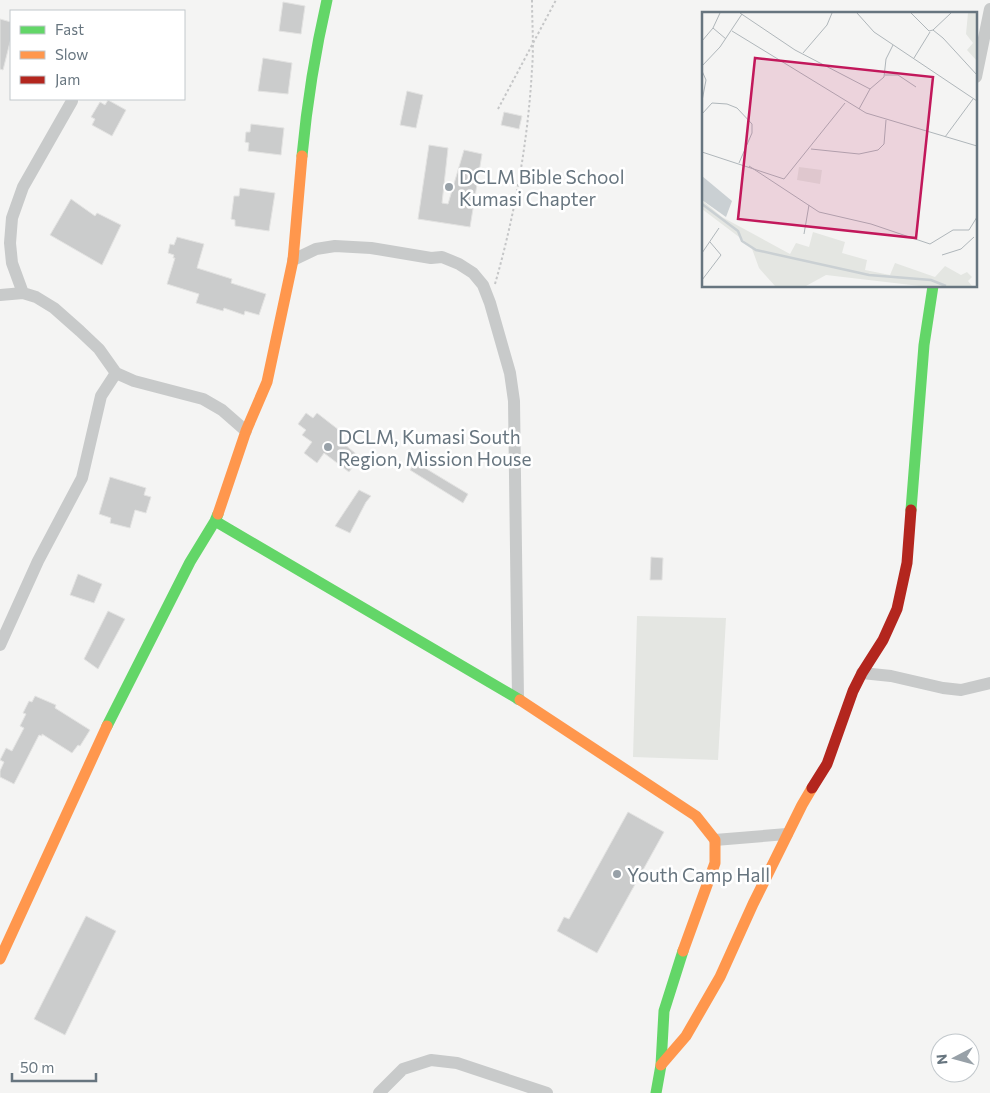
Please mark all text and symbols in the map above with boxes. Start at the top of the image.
legend [10,10,185,100]
inset map [702,12,978,288]
text: Fast [55,20,84,38]
text: Slow [55,45,88,63]
text: Jam [55,70,80,88]
place label: DCLM Bible School Kumasi Chapter [459,165,625,210]
marker: DCLM Bible School Kumasi Chapter [443,181,455,193]
place label: DCLM, Kumasi South Region, Mission House [338,425,532,470]
marker: DCLM, Kumasi South Region, Mission House [322,441,334,453]
place label: Youth Camp Hall [627,863,770,886]
marker: Youth Camp Hall [611,868,623,880]
north arrow [930,1033,980,1083]
scale bar [12,1050,96,1082]
text: N [933,1053,951,1066]
text: 50 m [20,1058,54,1076]

